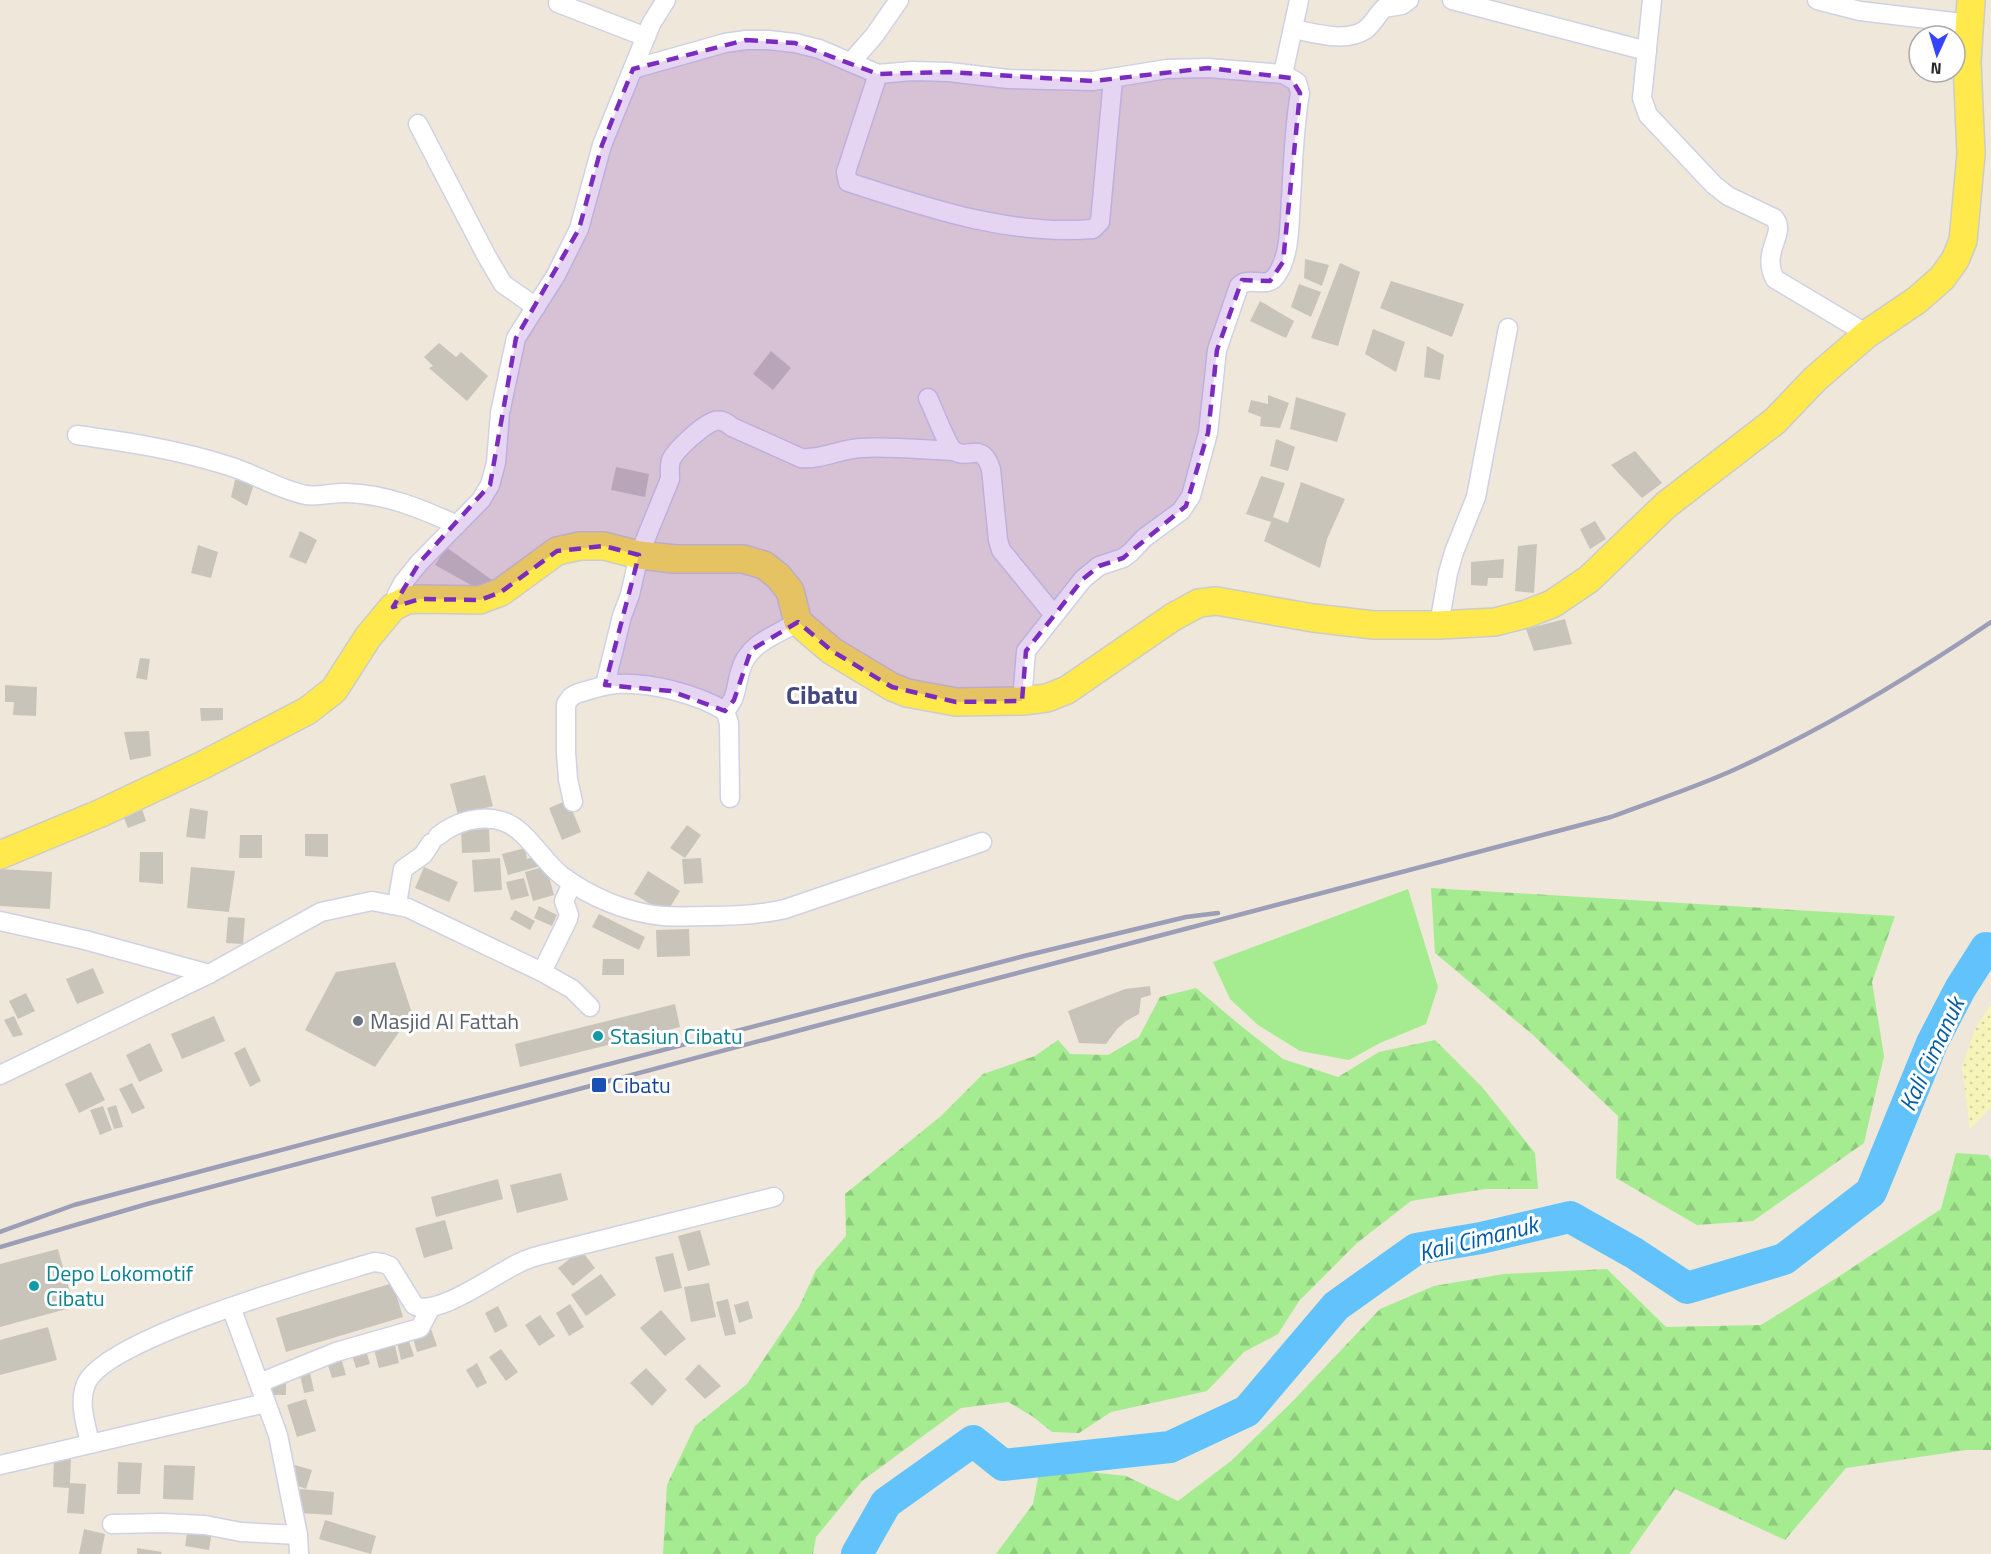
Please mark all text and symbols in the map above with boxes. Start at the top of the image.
north arrow [1907,24,1967,84]
text: N [1930,57,1942,81]
district label: Cibatu [786,675,858,714]
water label: Kali Cimanuk [1889,988,1974,1117]
place label: Masjid Al Fattah [370,1004,519,1038]
marker: Masjid Al Fattah [351,1014,365,1028]
place label: Stasiun Cibatu [610,1019,743,1053]
marker: Stasiun Cibatu [591,1029,605,1043]
place label: Cibatu [612,1068,671,1102]
marker: Cibatu [590,1076,608,1094]
water label: Kali Cimanuk [1415,1205,1545,1270]
place label: Depo Lokomotif Cibatu [46,1256,194,1315]
marker: Depo Lokomotif Cibatu [27,1279,41,1293]

